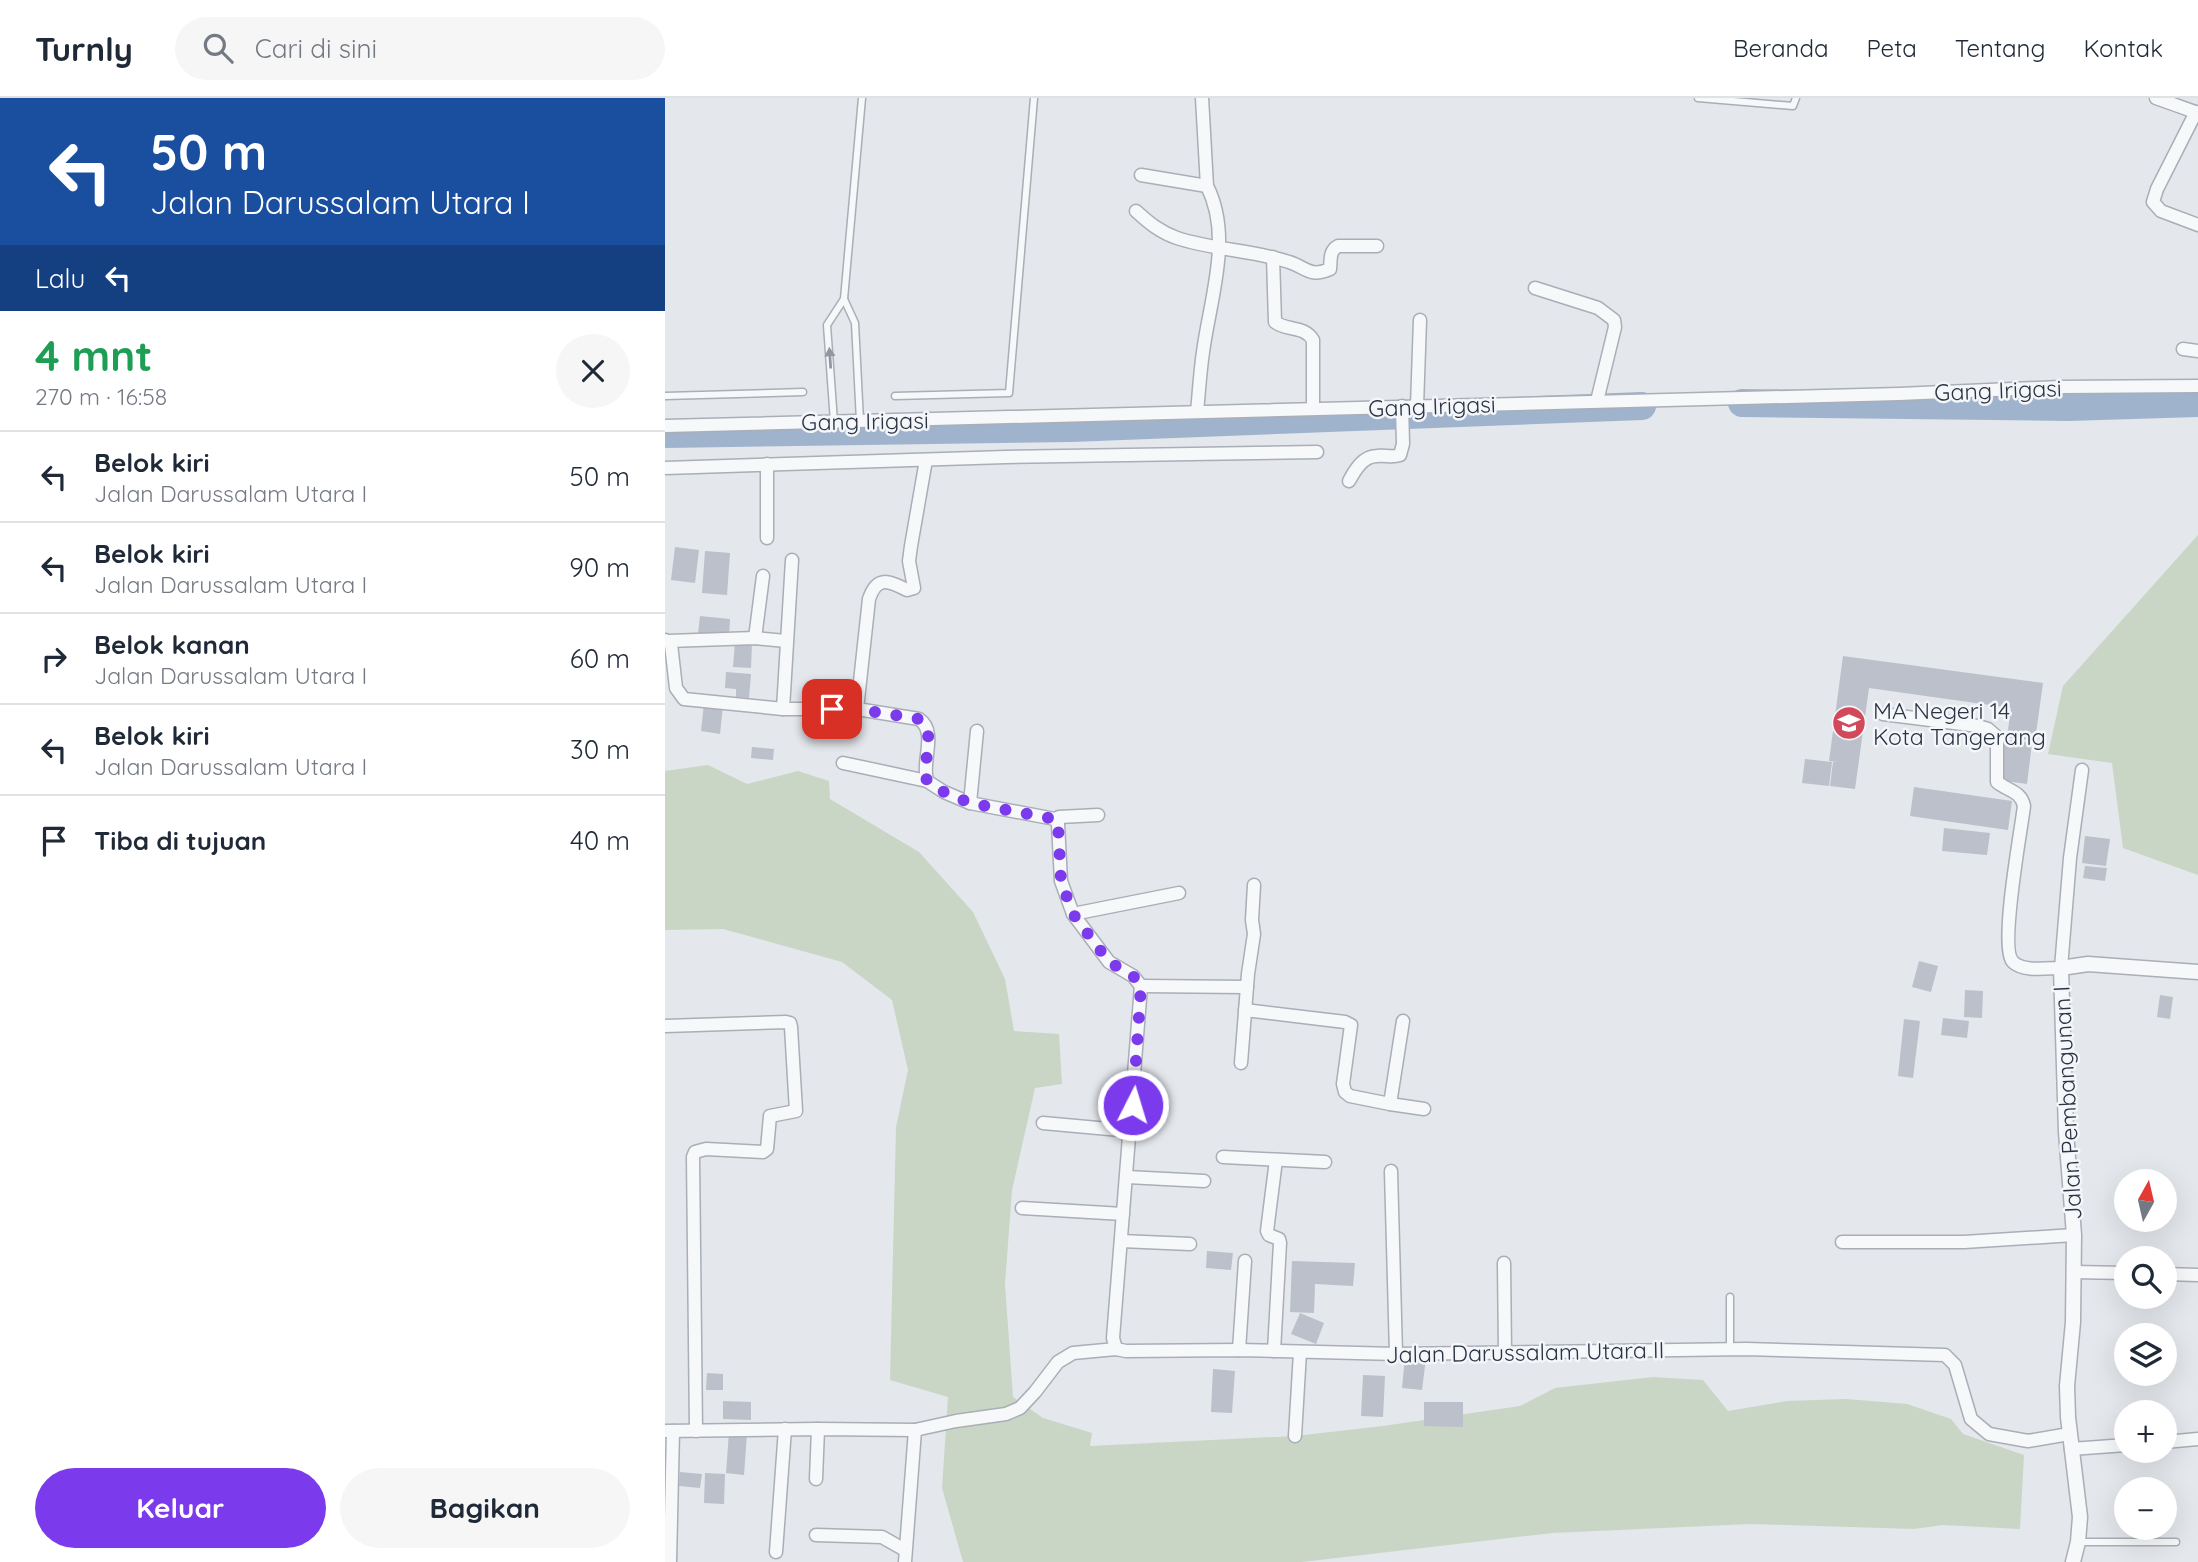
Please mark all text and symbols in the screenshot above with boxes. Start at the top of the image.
search box [175,17,665,80]
text: Turnly [35,28,133,69]
icon: search [199,29,237,67]
text: Cari di sini [255,32,377,65]
text: Beranda [1733,33,1829,63]
text: Peta [1867,33,1917,63]
text: Tentang [1955,33,2045,63]
text: Kontak [2083,33,2163,63]
text: 50 m [150,121,267,182]
icon: left [35,126,126,217]
text: Jalan Darussalam Utara I [150,182,530,222]
icon: left [99,259,137,297]
text: Lalu [35,262,85,295]
text: 4 mnt [35,329,152,382]
button: close [556,334,630,408]
one-way arrow [824,347,835,369]
street label: Gang Irigasi [1934,373,2062,407]
text: 270 m · 16:58 [35,382,167,411]
street label: Gang Irigasi [1368,389,1496,423]
street label: Gang Irigasi [801,405,929,437]
text: Belok kiri [94,446,210,479]
icon: left [35,458,73,496]
text: 50 m [570,460,630,493]
text: Jalan Darussalam Utara I [94,479,367,508]
text: Belok kiri [94,537,210,570]
icon: left [35,549,73,587]
text: 90 m [569,551,630,584]
text: Jalan Darussalam Utara I [94,570,367,599]
text: Belok kanan [94,628,250,661]
icon: right [35,640,73,678]
text: 60 m [570,642,630,675]
text: Jalan Darussalam Utara I [94,661,367,690]
pin [802,679,862,739]
icon: arrive [813,690,851,728]
place label: MA Negeri 14 Kota Tangerang [1873,696,2046,751]
school or university icon: MA Negeri 14 Kota Tangerang [1830,704,1868,742]
text: Belok kiri [94,719,210,752]
icon: left [35,731,73,769]
text: 30 m [570,733,630,766]
text: Jalan Darussalam Utara I [94,752,367,781]
icon: arrive [35,822,73,860]
text: Tiba di tujuan [94,824,266,857]
text: 40 m [570,824,630,857]
street label: Jalan Pembangunan I [2046,985,2088,1221]
position arrow [1096,1068,1170,1142]
north arrow [2114,1169,2177,1232]
map controls [2114,1169,2177,1540]
button: search [2114,1246,2177,1309]
button: layers [2114,1323,2177,1386]
street label: Jalan Darussalam Utara II [1385,1335,1665,1369]
button: + [2114,1400,2177,1463]
button: Keluar [35,1468,326,1548]
button: Bagikan [340,1468,630,1548]
button: − [2114,1477,2177,1540]

